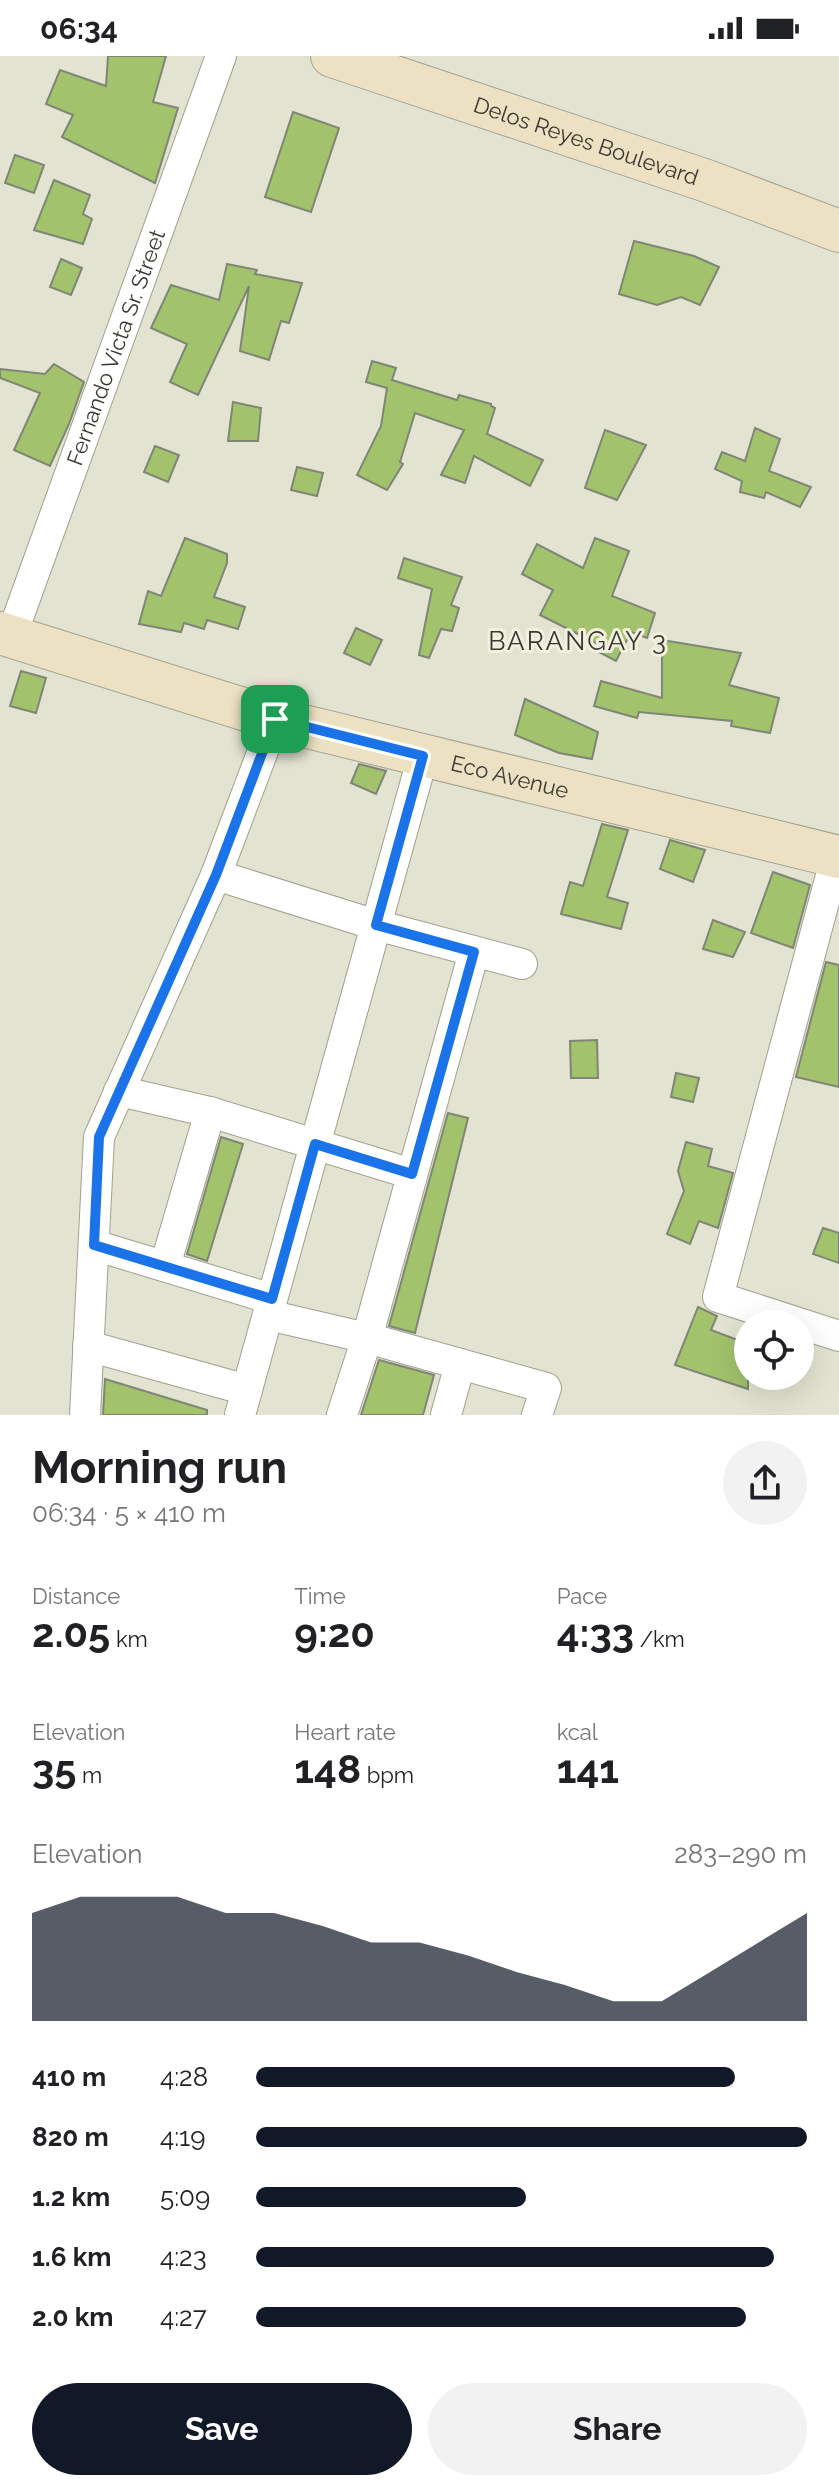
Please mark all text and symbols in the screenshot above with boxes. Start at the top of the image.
text: 06:34 [40,11,118,46]
street label: Delos Reyes Boulevard [471,91,702,190]
street label: Fernando Victa Sr. Street [61,225,170,469]
district label: BARANGAY 3 [488,626,668,656]
pin [241,685,309,753]
icon: arrive [253,697,297,741]
street label: Eco Avenue [448,750,572,803]
map controls [734,1310,814,1390]
button: locate [734,1310,814,1390]
button: share [723,1441,807,1525]
text: Morning run [32,1442,287,1493]
text: 06:34 · 5 × 410 m [32,1498,226,1528]
text: Distance [32,1583,120,1609]
text: Time [294,1583,346,1609]
text: Pace [557,1583,607,1609]
text: 2.05 [32,1609,110,1656]
text: 9:20 [294,1609,375,1656]
text: 4:33 [557,1609,634,1656]
text: km [110,1626,148,1652]
text: /km [634,1626,685,1652]
text: Elevation [32,1719,125,1745]
text: Heart rate [294,1719,396,1745]
text: kcal [557,1719,598,1745]
text: 35 [32,1745,76,1792]
text: 148 [294,1745,361,1792]
text: 141 [557,1745,619,1792]
text: m [76,1762,102,1788]
text: bpm [361,1762,414,1788]
text: Elevation [32,1839,142,1869]
text: 283–290 m [674,1839,807,1869]
text: 410 m [32,2062,106,2092]
text: 4:28 [160,2062,208,2092]
text: 820 m [32,2122,109,2152]
text: 4:19 [160,2122,205,2152]
text: 1.2 km [32,2182,110,2212]
text: 5:09 [160,2182,210,2212]
text: 1.6 km [32,2242,111,2272]
text: 4:23 [160,2242,207,2272]
text: 2.0 km [32,2302,113,2332]
text: 4:27 [160,2302,207,2332]
button: Save [32,2383,412,2475]
button: Share [428,2383,807,2475]

